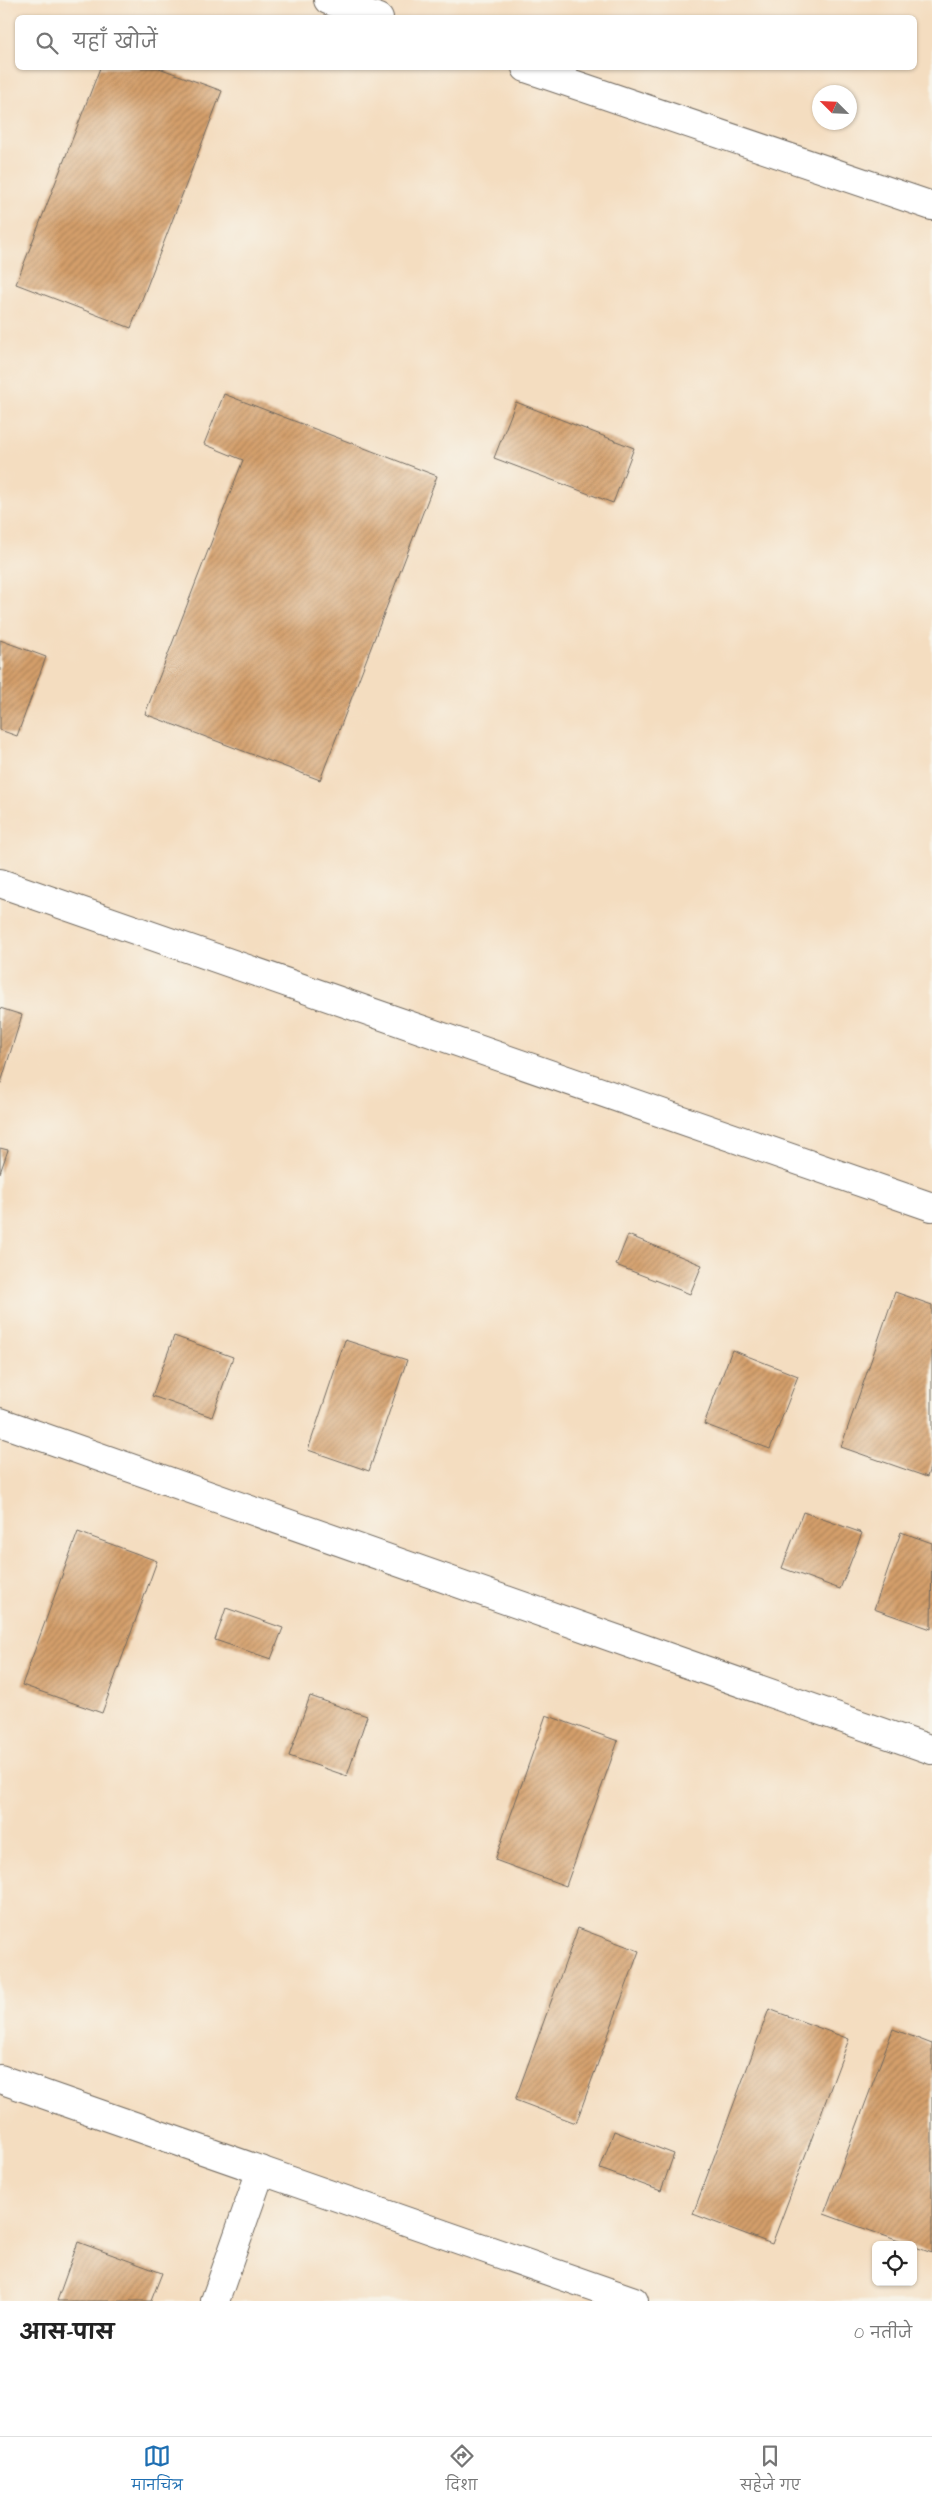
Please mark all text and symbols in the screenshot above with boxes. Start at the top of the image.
search box [15,15,917,70]
icon: search [33,29,61,57]
text: यहाँ खोजें [73,29,157,56]
north arrow [812,85,857,130]
map controls [872,2241,917,2286]
button: locate [872,2241,917,2286]
text: आस-पास [20,2318,114,2347]
text: 0 नतीजे [854,2322,912,2344]
tab: मानचित्र [131,2442,183,2501]
tab: दिशा [446,2442,477,2501]
tab: सहेजे गए [740,2442,801,2501]

